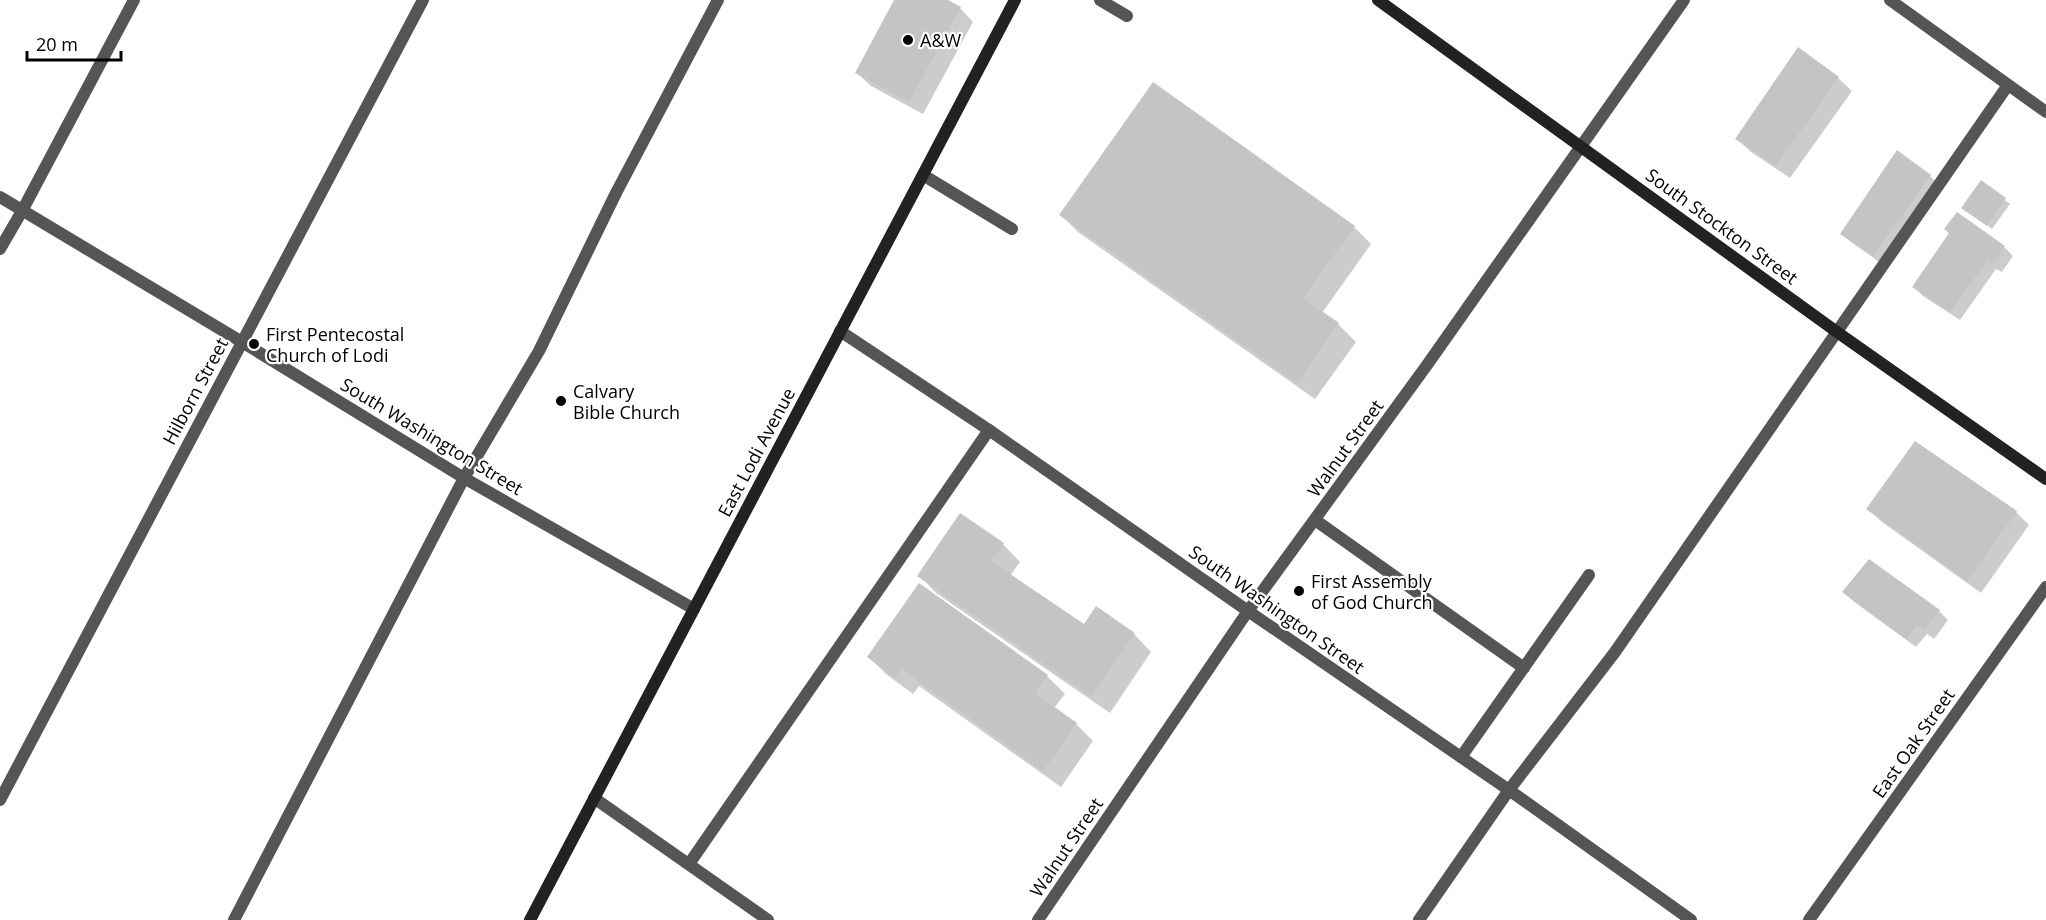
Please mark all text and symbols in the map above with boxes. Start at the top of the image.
scale bar [27,24,122,62]
place label: A&W [920,28,961,52]
text: 20 m [36,32,78,56]
marker: A&W [901,33,915,47]
street label: South Stockton Street [1641,163,1803,289]
place label: First Pentecostal Church of Lodi [266,322,404,367]
street label: Hilborn Street [157,333,233,449]
marker: First Pentecostal Church of Lodi [247,337,261,351]
street label: South Washington Street [336,372,528,500]
place label: Calvary Bible Church [573,379,680,424]
street label: East Lodi Avenue [712,383,800,521]
marker: Calvary Bible Church [554,394,568,408]
street label: Walnut Street [1302,395,1388,501]
street label: South Washington Street [1185,539,1369,679]
place label: First Assembly of God Church [1311,569,1433,614]
marker: First Assembly of God Church [1292,584,1306,598]
street label: East Oak Street [1866,684,1960,802]
street label: Walnut Street [1024,793,1108,901]

